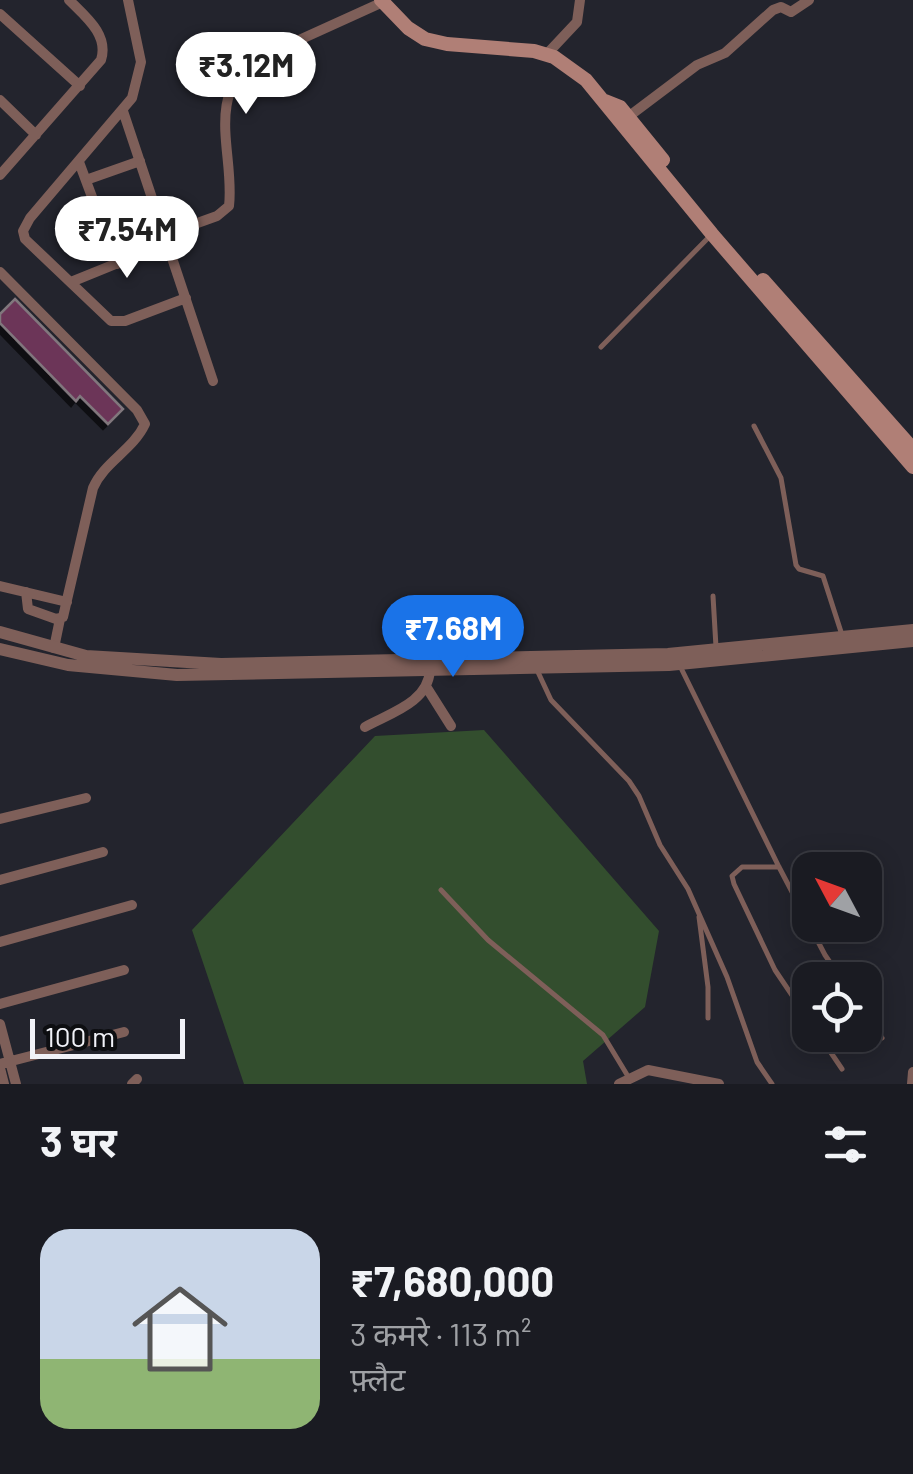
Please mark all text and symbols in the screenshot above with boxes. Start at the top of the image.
pin: ₹3.12M [165,32,327,117]
text: ₹3.12M [198,45,294,83]
pin: ₹7.54M [46,196,208,281]
text: ₹7.54M [77,209,177,247]
pin: ₹7.68M [372,595,534,680]
text: ₹7.68M [404,608,502,646]
north arrow [792,852,882,942]
map controls [792,852,882,1052]
button: locate [792,962,882,1052]
scale bar [30,1014,185,1058]
text: 100 m [45,1019,115,1053]
text: 3 घर [40,1115,117,1165]
icon: filters [818,1117,873,1172]
text: ₹7,680,000 [350,1255,554,1305]
icon: home [120,1269,240,1389]
text: 3 कमरे · 113 m² [350,1314,531,1352]
text: फ़्लैट [350,1359,405,1397]

